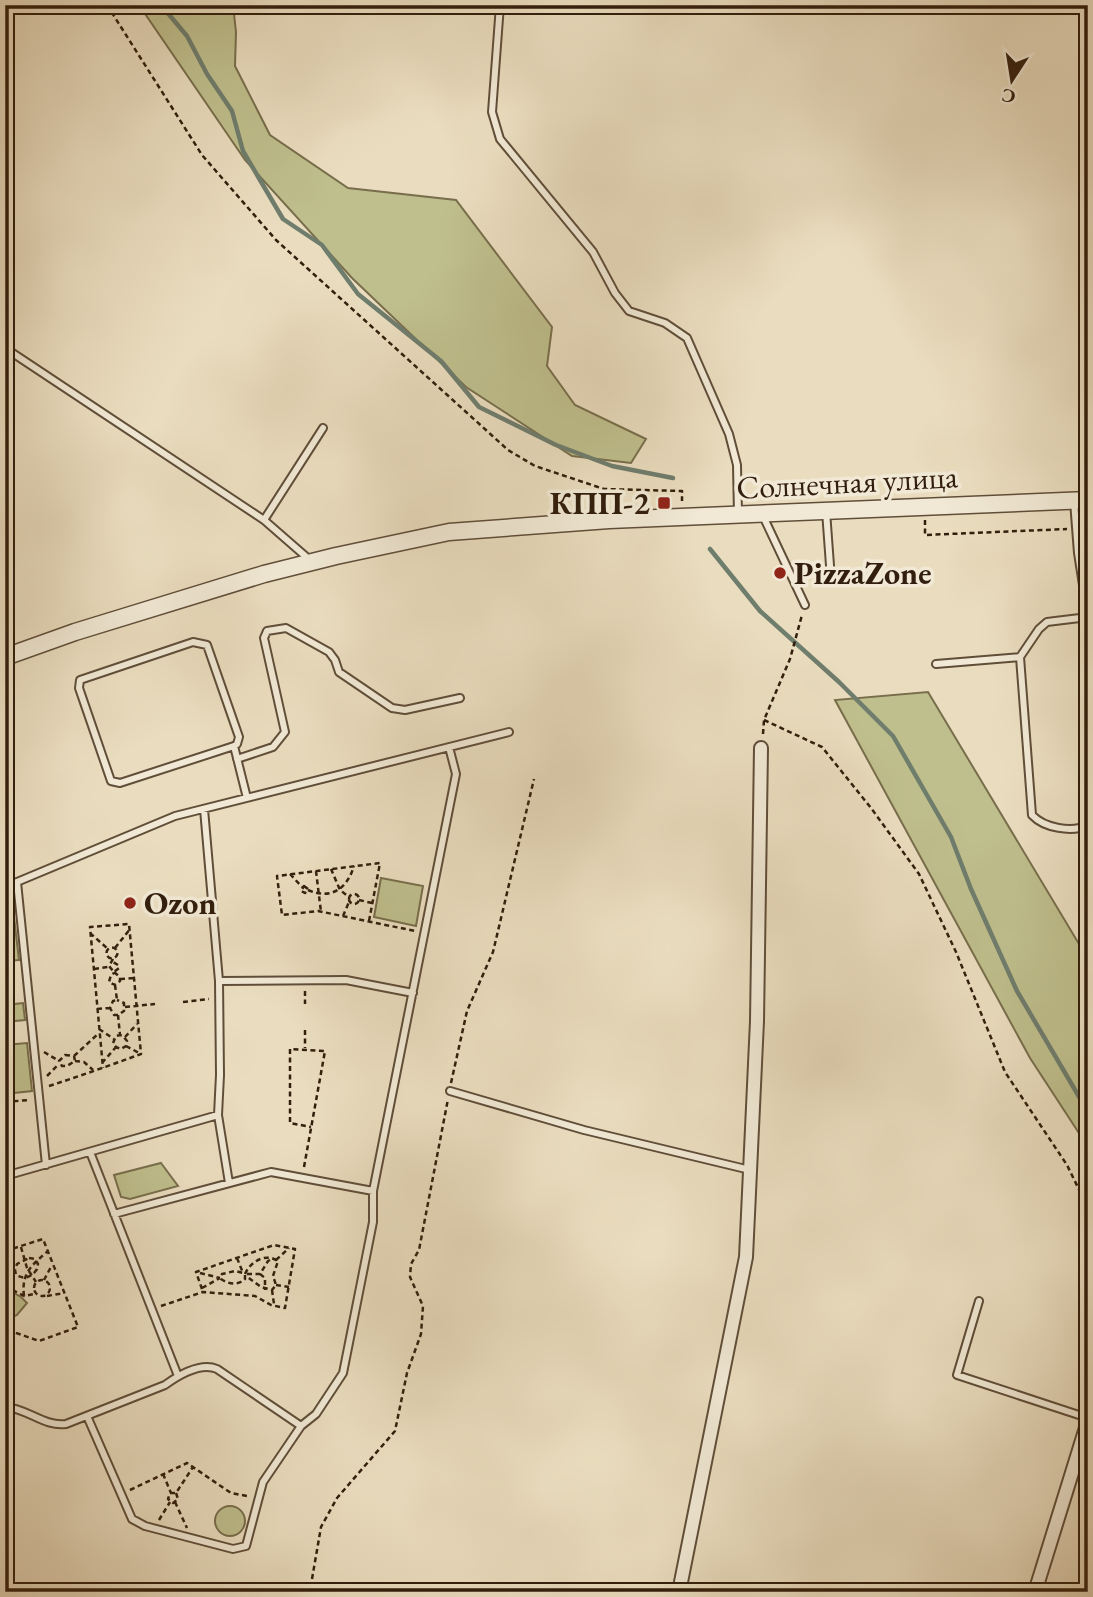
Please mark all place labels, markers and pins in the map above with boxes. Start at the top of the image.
place label: КПП-2 [550,482,650,524]
marker: КПП-2 [656,495,672,511]
place label: PizzaZone [794,552,931,594]
marker: PizzaZone [772,565,788,581]
place label: Ozon [144,882,217,924]
marker: Ozon [122,895,138,911]

